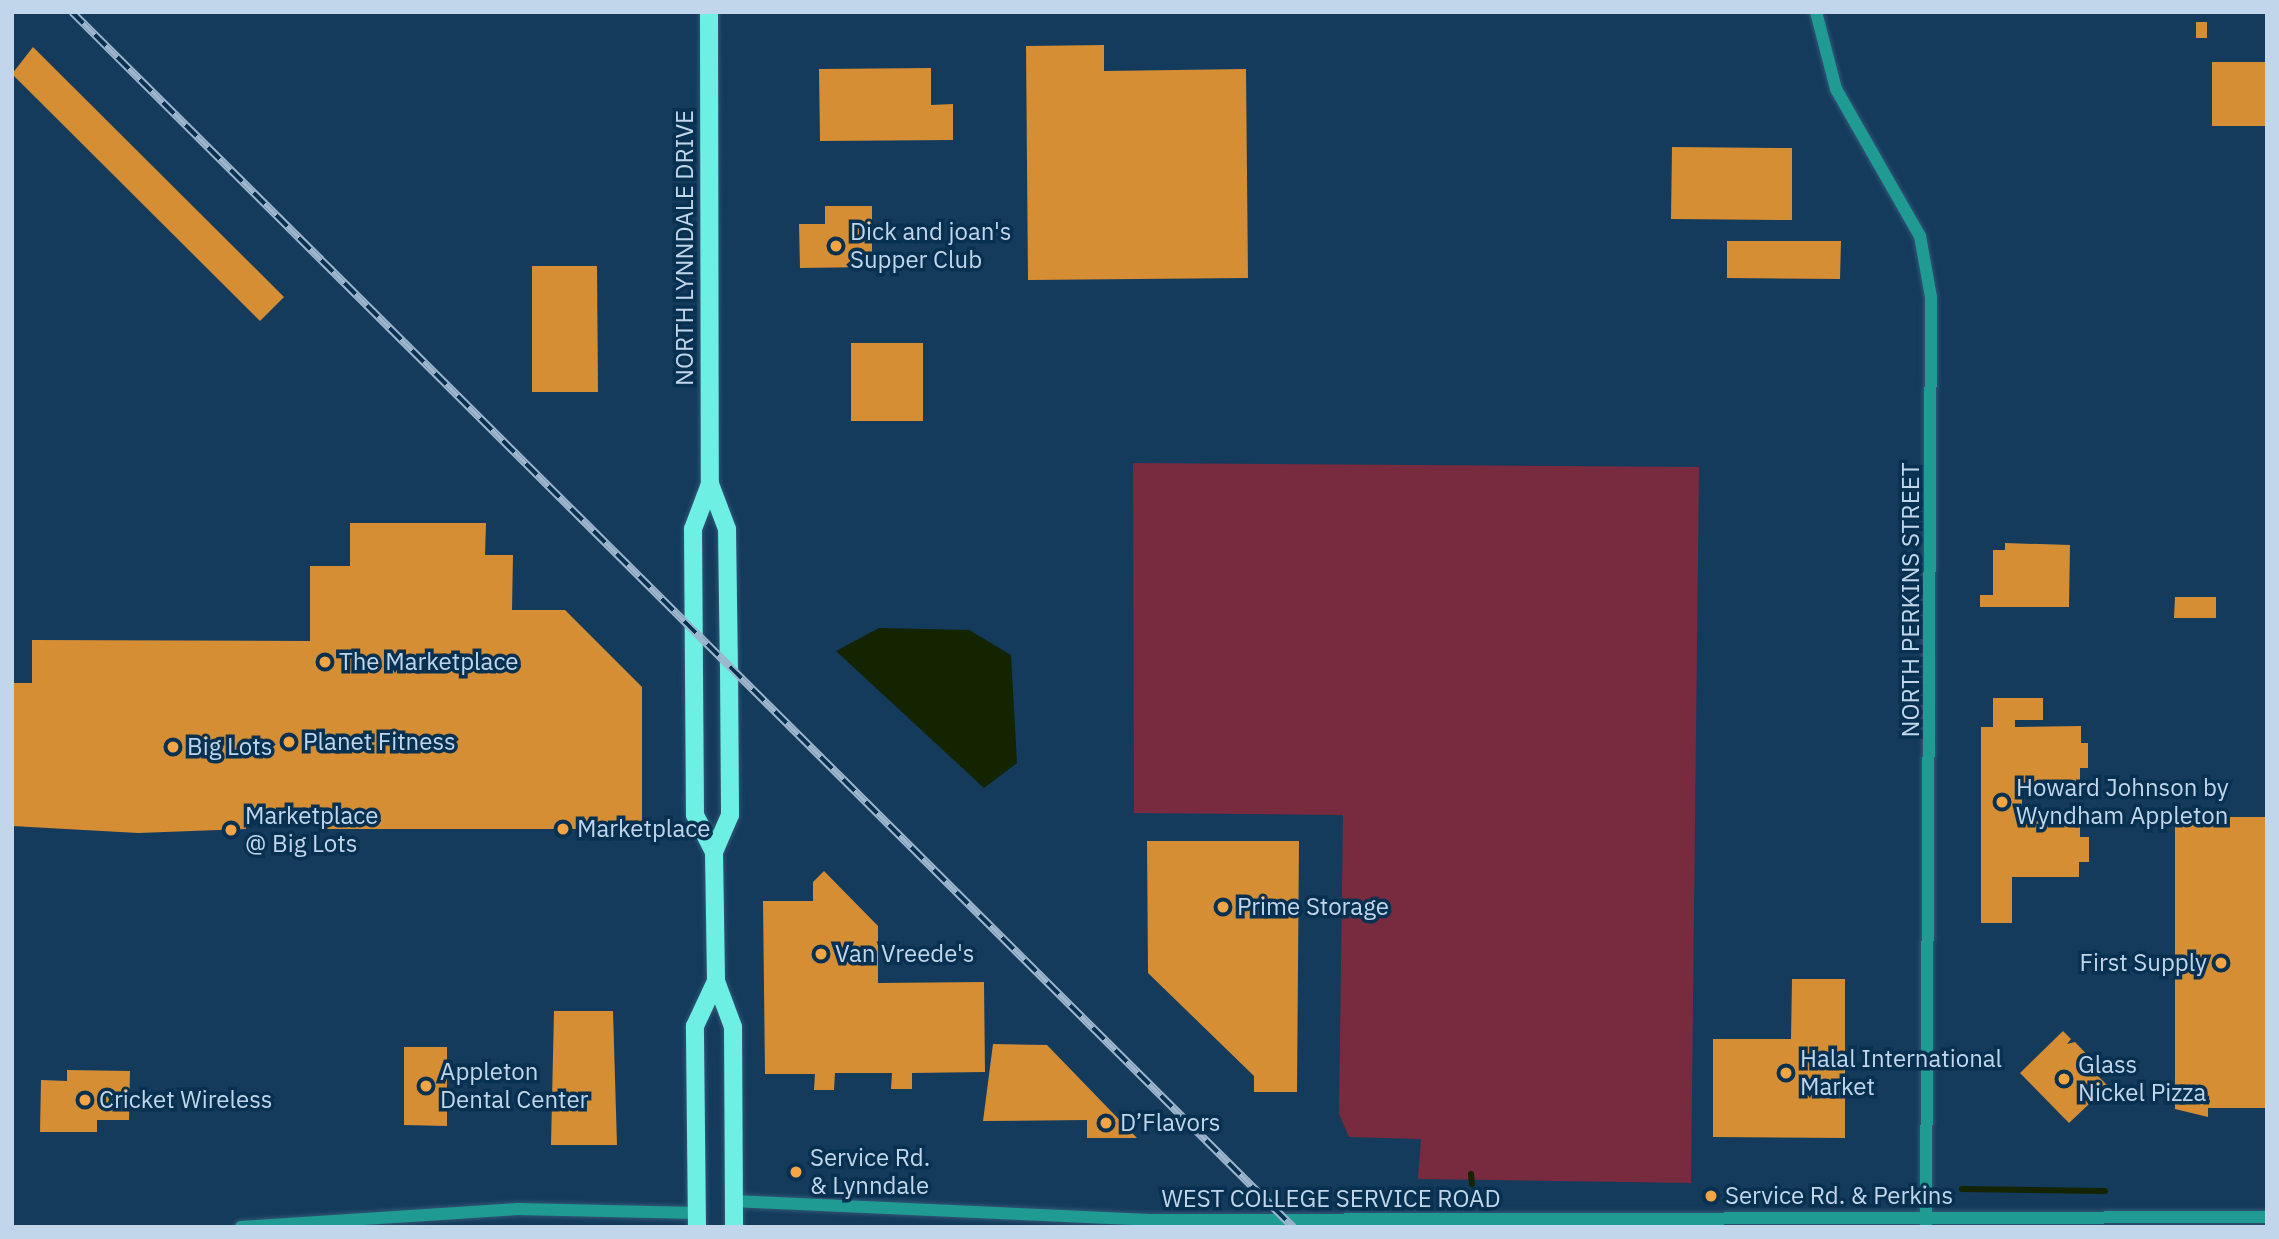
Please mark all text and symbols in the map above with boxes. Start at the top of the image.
street label: NORTH LYNNDALE DRIVE [671,110,699,386]
place label: Dick and joan's Supper Club [850,218,1012,274]
marker: Dick and joan's Supper Club [828,238,844,254]
street label: NORTH PERKINS STREET [1897,463,1925,737]
place label: The Marketplace [339,648,519,676]
marker: The Marketplace [317,654,333,670]
place label: Planet Fitness [303,728,456,756]
place label: Big Lots [187,733,272,761]
marker: Planet Fitness [281,734,297,750]
marker: Big Lots [165,739,181,755]
place label: Howard Johnson by Wyndham Appleton [2016,774,2229,830]
marker: Howard Johnson by Wyndham Appleton [1994,794,2010,810]
place label: Marketplace @ Big Lots [245,802,378,858]
place label: Marketplace [577,815,710,843]
marker: Marketplace [555,821,571,837]
marker: Marketplace @ Big Lots [223,822,239,838]
place label: Prime Storage [1237,893,1389,921]
marker: Prime Storage [1215,899,1231,915]
place label: Van Vreede's [835,940,974,968]
marker: Van Vreede's [813,946,829,962]
place label: First Supply [2079,949,2207,977]
marker: First Supply [2213,955,2229,971]
place label: Halal International Market [1800,1045,2002,1101]
place label: Glass Nickel Pizza [2078,1051,2206,1107]
place label: Appleton Dental Center [440,1058,588,1114]
marker: Halal International Market [1778,1065,1794,1081]
marker: Glass Nickel Pizza [2056,1071,2072,1087]
marker: Appleton Dental Center [418,1078,434,1094]
place label: Cricket Wireless [99,1086,272,1114]
marker: Cricket Wireless [77,1092,93,1108]
place label: D’Flavors [1120,1109,1220,1137]
marker: D’Flavors [1098,1115,1114,1131]
place label: Service Rd. & Lynndale [810,1144,930,1200]
marker: Service Rd. & Lynndale [788,1164,804,1180]
place label: Service Rd. & Perkins [1725,1182,1953,1210]
street label: WEST COLLEGE SERVICE ROAD [1161,1185,1501,1213]
marker: Service Rd. & Perkins [1703,1188,1719,1204]

